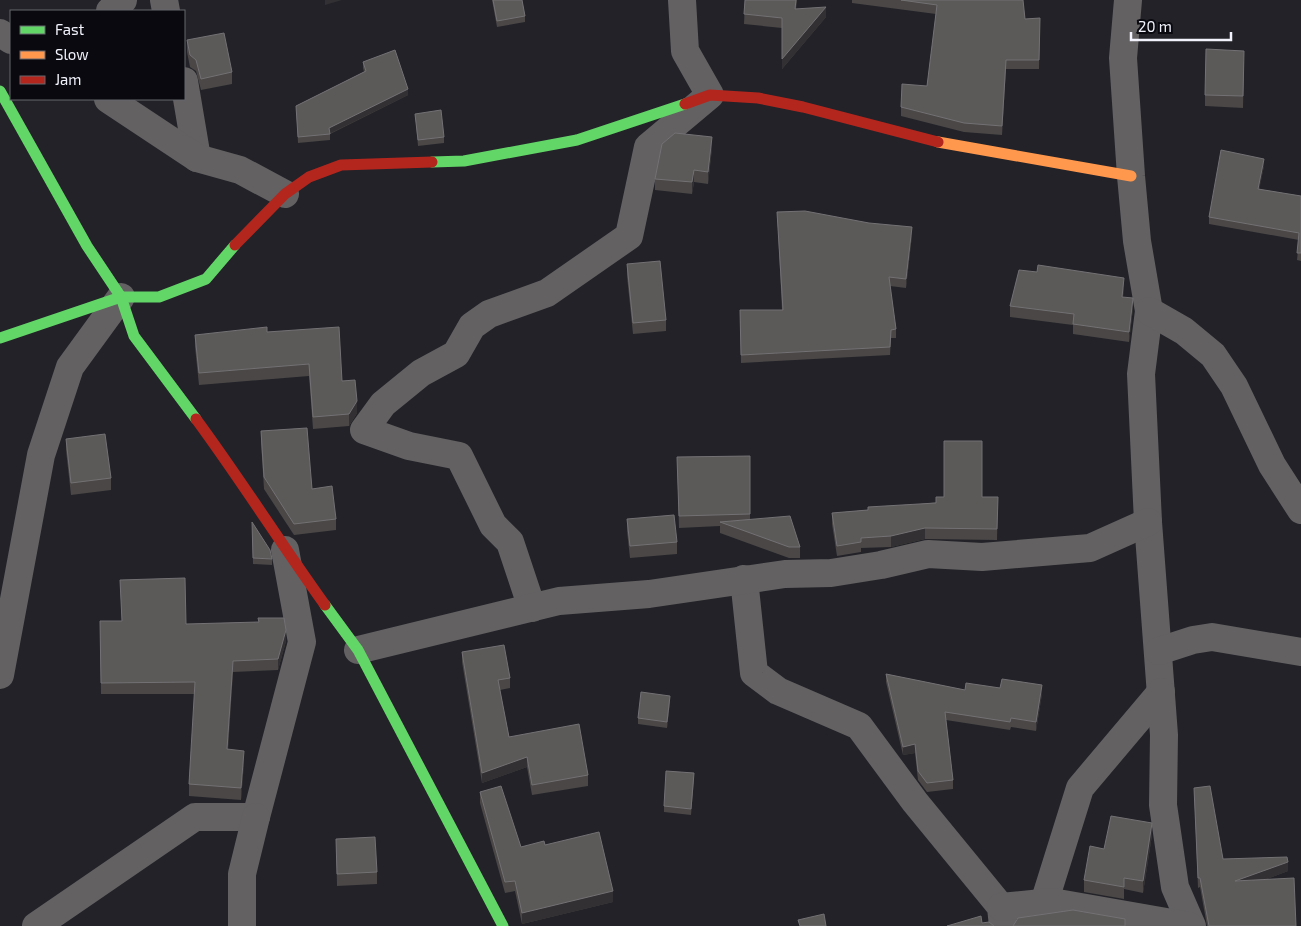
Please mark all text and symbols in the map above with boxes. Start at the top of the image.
legend [10,10,185,100]
scale bar [1131,10,1231,42]
text: 20 m [1138,17,1172,35]
text: Fast [55,20,85,38]
text: Slow [55,45,89,63]
text: Jam [55,70,81,88]

